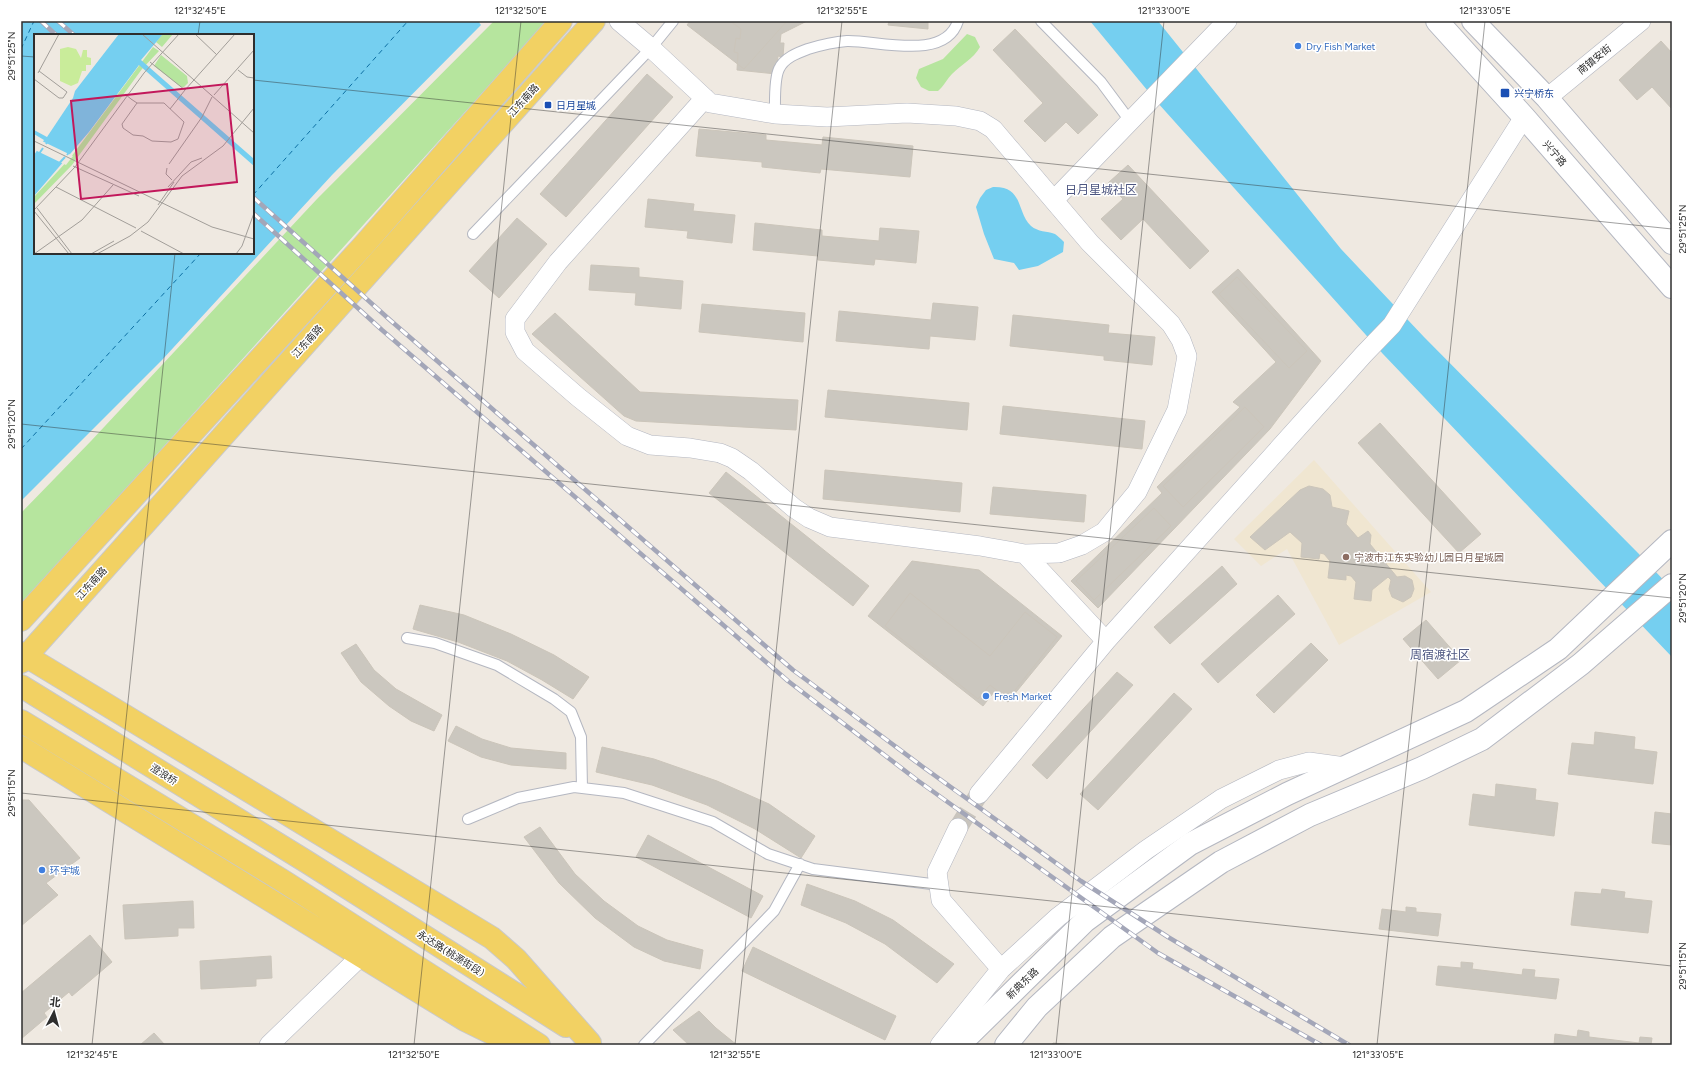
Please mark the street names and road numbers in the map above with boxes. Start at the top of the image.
street label: 南镇安街 [1575,42,1614,77]
street label: 江东南路 [505,81,542,120]
street label: 兴宁路 [1540,138,1569,169]
street label: 江东南路 [289,322,326,361]
street label: 江东南路 [73,564,110,603]
street label: 澄浪桥 [148,761,180,788]
street label: 永达路(桃源街段) [415,927,487,979]
street label: 新典东路 [1003,965,1041,1002]

